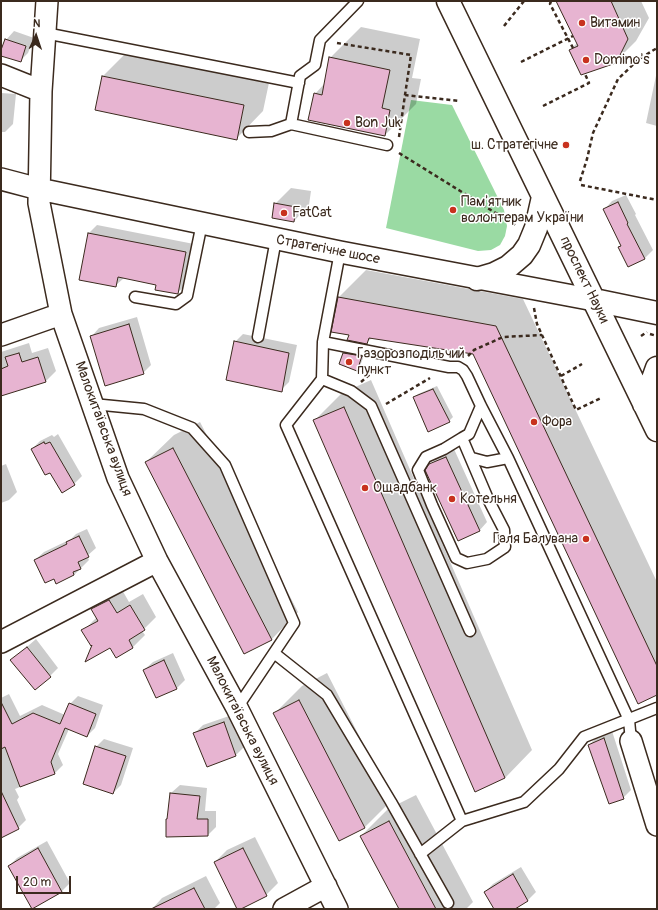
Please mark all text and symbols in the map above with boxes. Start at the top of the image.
place label: Витамин [590,15,640,31]
north arrow [16,16,56,56]
text: N [33,17,41,30]
marker: Витамин [577,18,587,28]
place label: Domino's [594,52,649,68]
marker: Domino's [581,55,591,65]
place label: Bon Juk [355,115,401,131]
marker: Bon Juk [342,118,352,128]
place label: ш. Стратегічне [471,137,558,153]
marker: ш. Стратегічне [561,140,571,150]
place label: Пам'ятник волонтерам України [461,194,583,226]
place label: FatCat [292,205,332,221]
marker: Пам'ятник волонтерам України [448,205,458,215]
marker: FatCat [279,208,289,218]
street label: Стратегічне шосе [275,232,381,268]
street label: проспект Науки [556,234,612,326]
place label: Газорозподільчий пункт [357,346,465,378]
marker: Газорозподільчий пункт [344,357,354,367]
street label: Малокитаївська вулиця [71,359,135,499]
place label: Фора [542,414,572,430]
marker: Фора [529,417,539,427]
place label: Ощадбанк [373,480,437,496]
marker: Ощадбанк [360,483,370,493]
place label: Котельня [460,491,517,507]
marker: Котельня [447,494,457,504]
place label: Галя Балувана [493,531,578,547]
marker: Галя Балувана [581,534,591,544]
street label: Малокитаївська вулиця [202,654,282,788]
scale bar [18,868,73,894]
text: 20 m [23,875,51,890]

